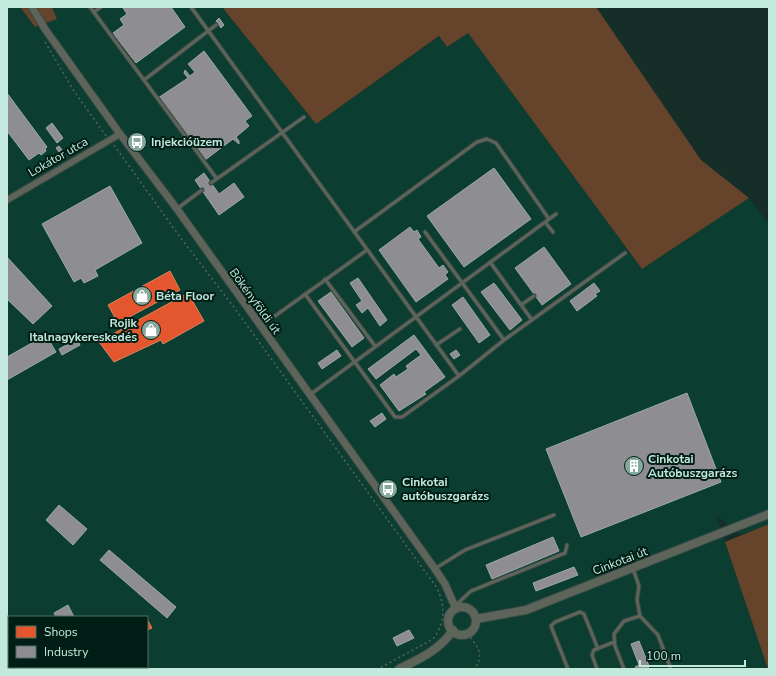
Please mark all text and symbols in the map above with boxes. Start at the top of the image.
bus stop icon: Injekcióüzem [126,131,148,153]
street label: Lokátor utca [25,133,91,181]
place label: Injekcióüzem [151,134,223,150]
street label: Bökényföldi út [226,265,285,338]
shop icon: Béta Floor [131,285,153,307]
place label: Béta Floor [156,288,214,304]
place label: Rojik Italnagykereskedés [29,315,138,345]
shop icon: Rojik Italnagykereskedés [140,319,162,341]
place label: Cinkotai Autóbuszgarázs [648,451,737,481]
building icon: Cinkotai Autóbuszgarázs [623,455,645,477]
place label: Cinkotai autóbuszgarázs [402,474,489,504]
bus stop icon: Cinkotai autóbuszgarázs [377,478,399,500]
street label: Cinkotai út [590,543,650,579]
legend [8,616,148,668]
text: Shops [44,624,78,640]
scale bar [640,642,745,668]
text: Industry [44,644,89,660]
text: 100 m [646,648,681,664]

